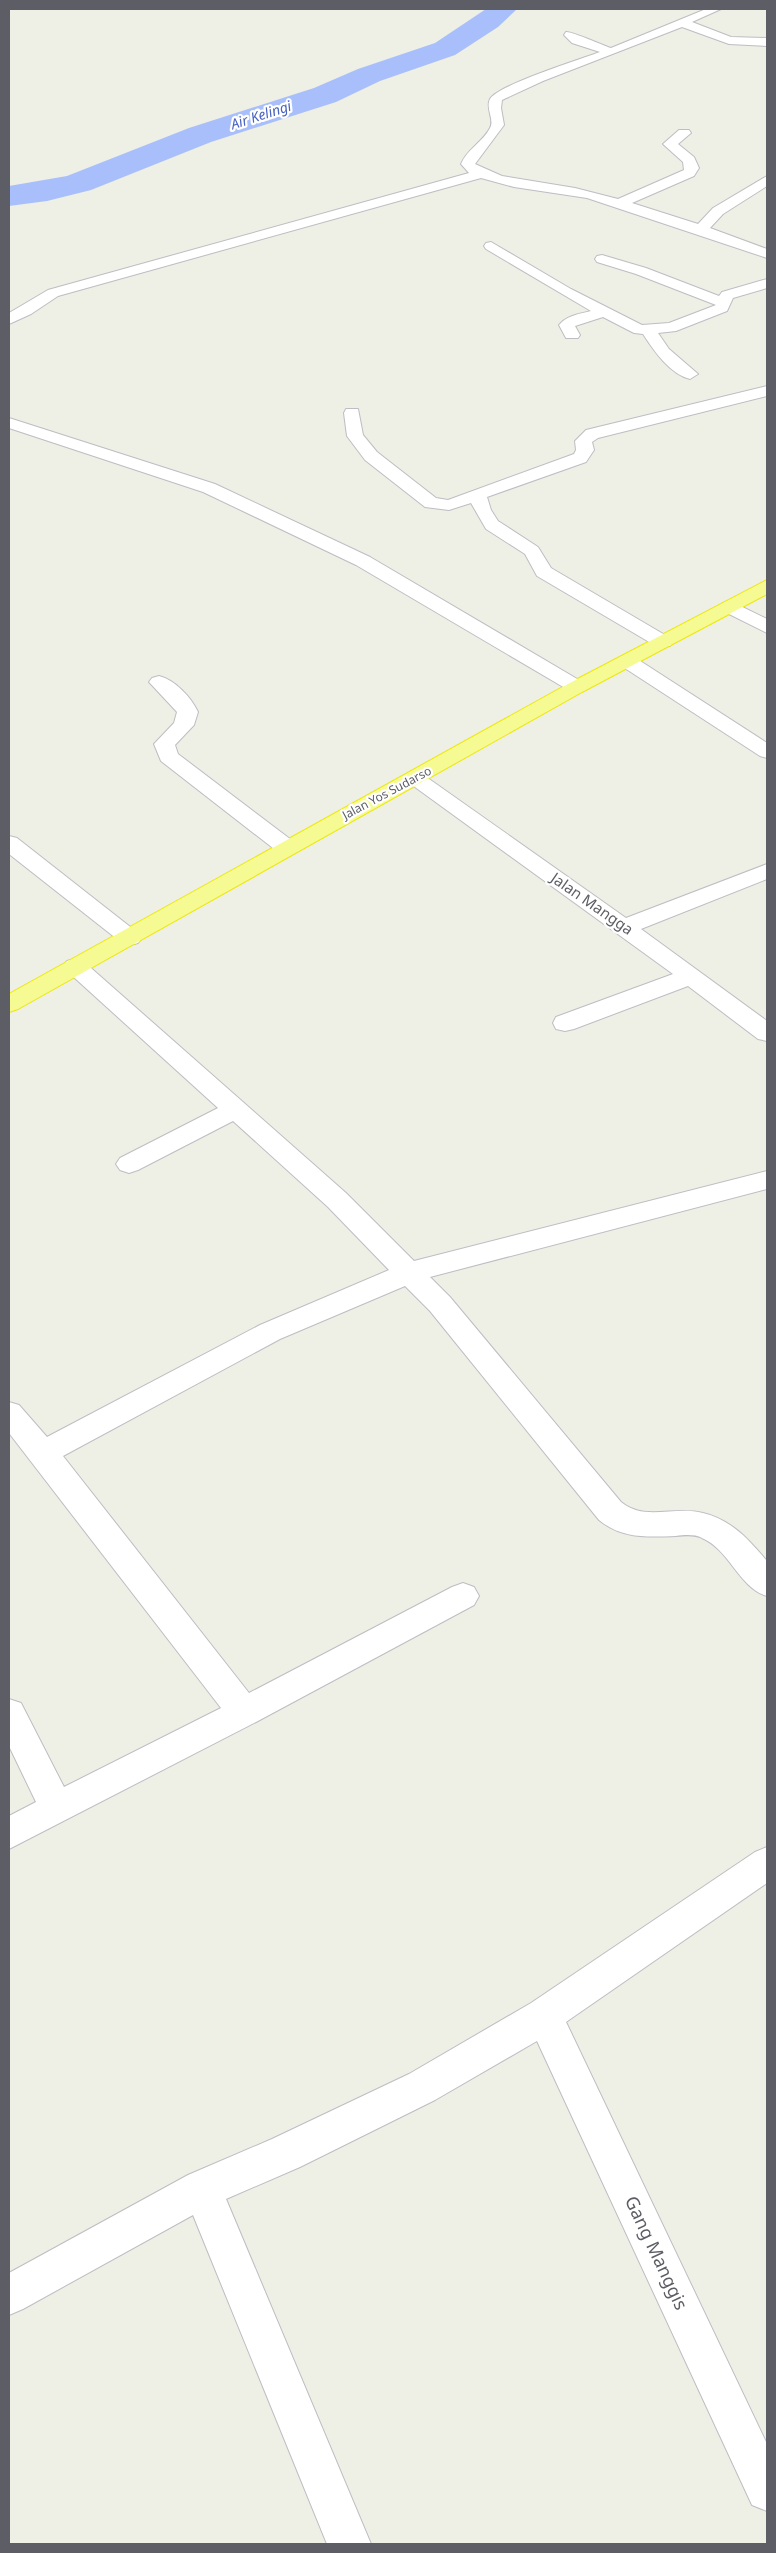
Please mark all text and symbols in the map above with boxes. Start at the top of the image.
water label: Air Kelingi [227,96,294,134]
street label: Jalan Yos Sudarso [338,762,434,824]
street label: Jalan Mangga [546,866,638,939]
street label: Gang Manggis [620,2192,694,2313]

